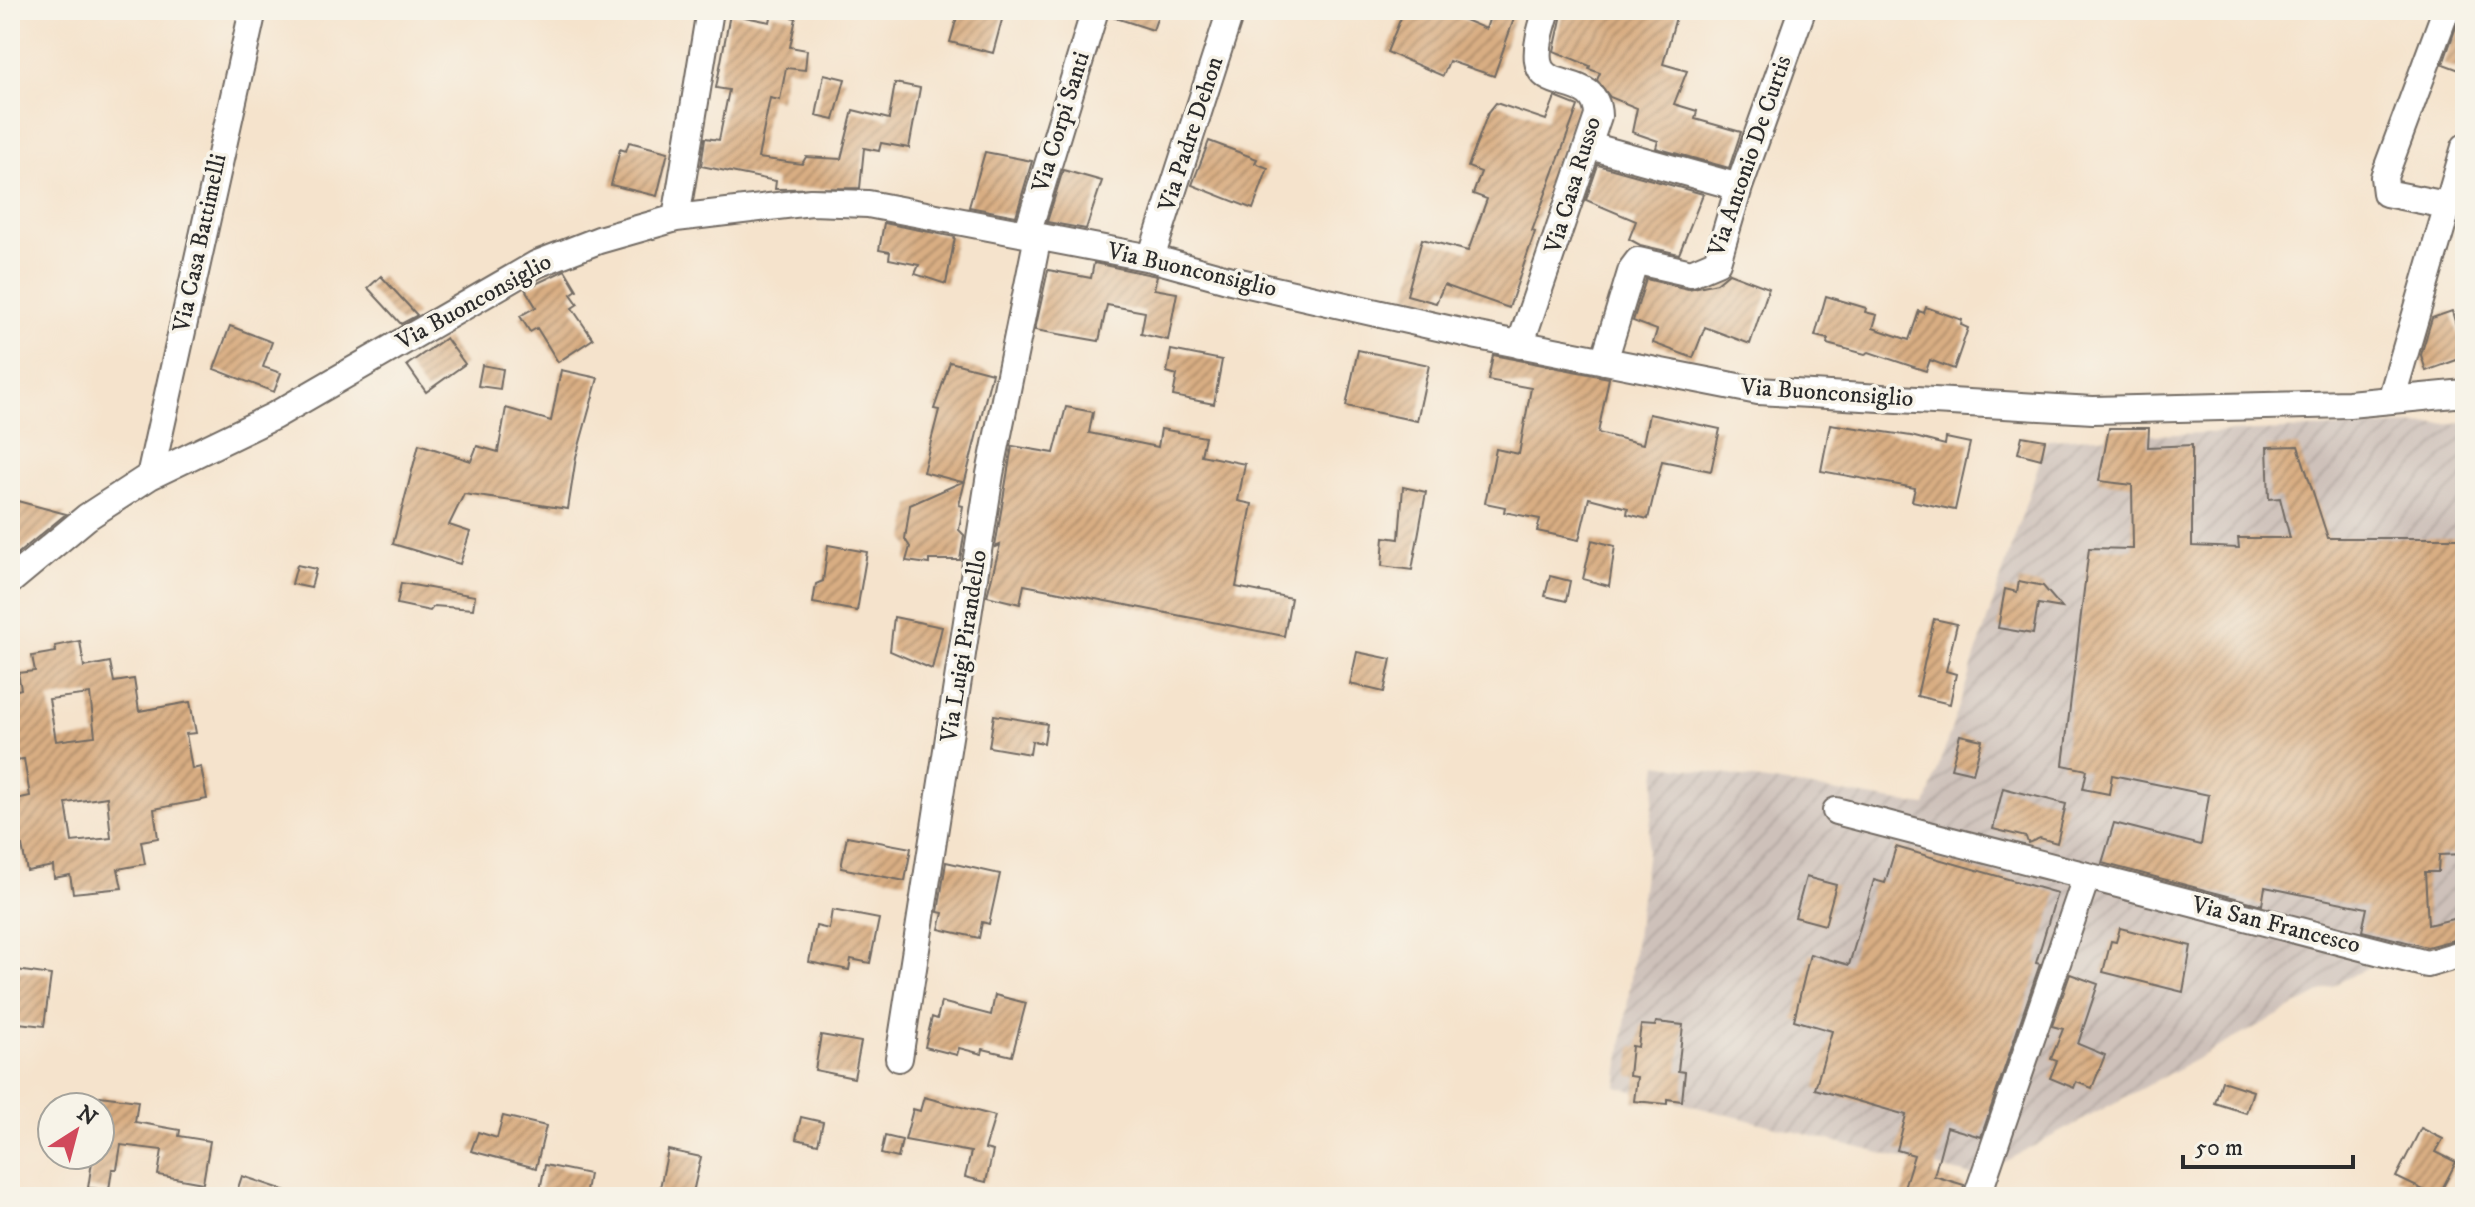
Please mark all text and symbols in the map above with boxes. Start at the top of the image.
street label: Via Corpi Santi [1025,48,1097,197]
street label: Via Padre Dehon [1152,52,1230,216]
street label: Via Antonio De Curtis [1701,52,1798,261]
street label: Via Casa Russo [1538,113,1608,258]
street label: Via Casa Battimelli [166,151,234,336]
street label: Via Buonconsiglio [1103,236,1280,304]
street label: Via Buonconsiglio [390,247,557,358]
street label: Via Buonconsiglio [1739,372,1914,414]
street label: Via Luigi Pirandello [934,548,994,745]
street label: Via San Francesco [2188,889,2363,960]
north arrow [36,1091,116,1171]
text: N [72,1100,102,1132]
scale bar [2183,1119,2353,1169]
text: 50 m [2195,1133,2243,1163]

